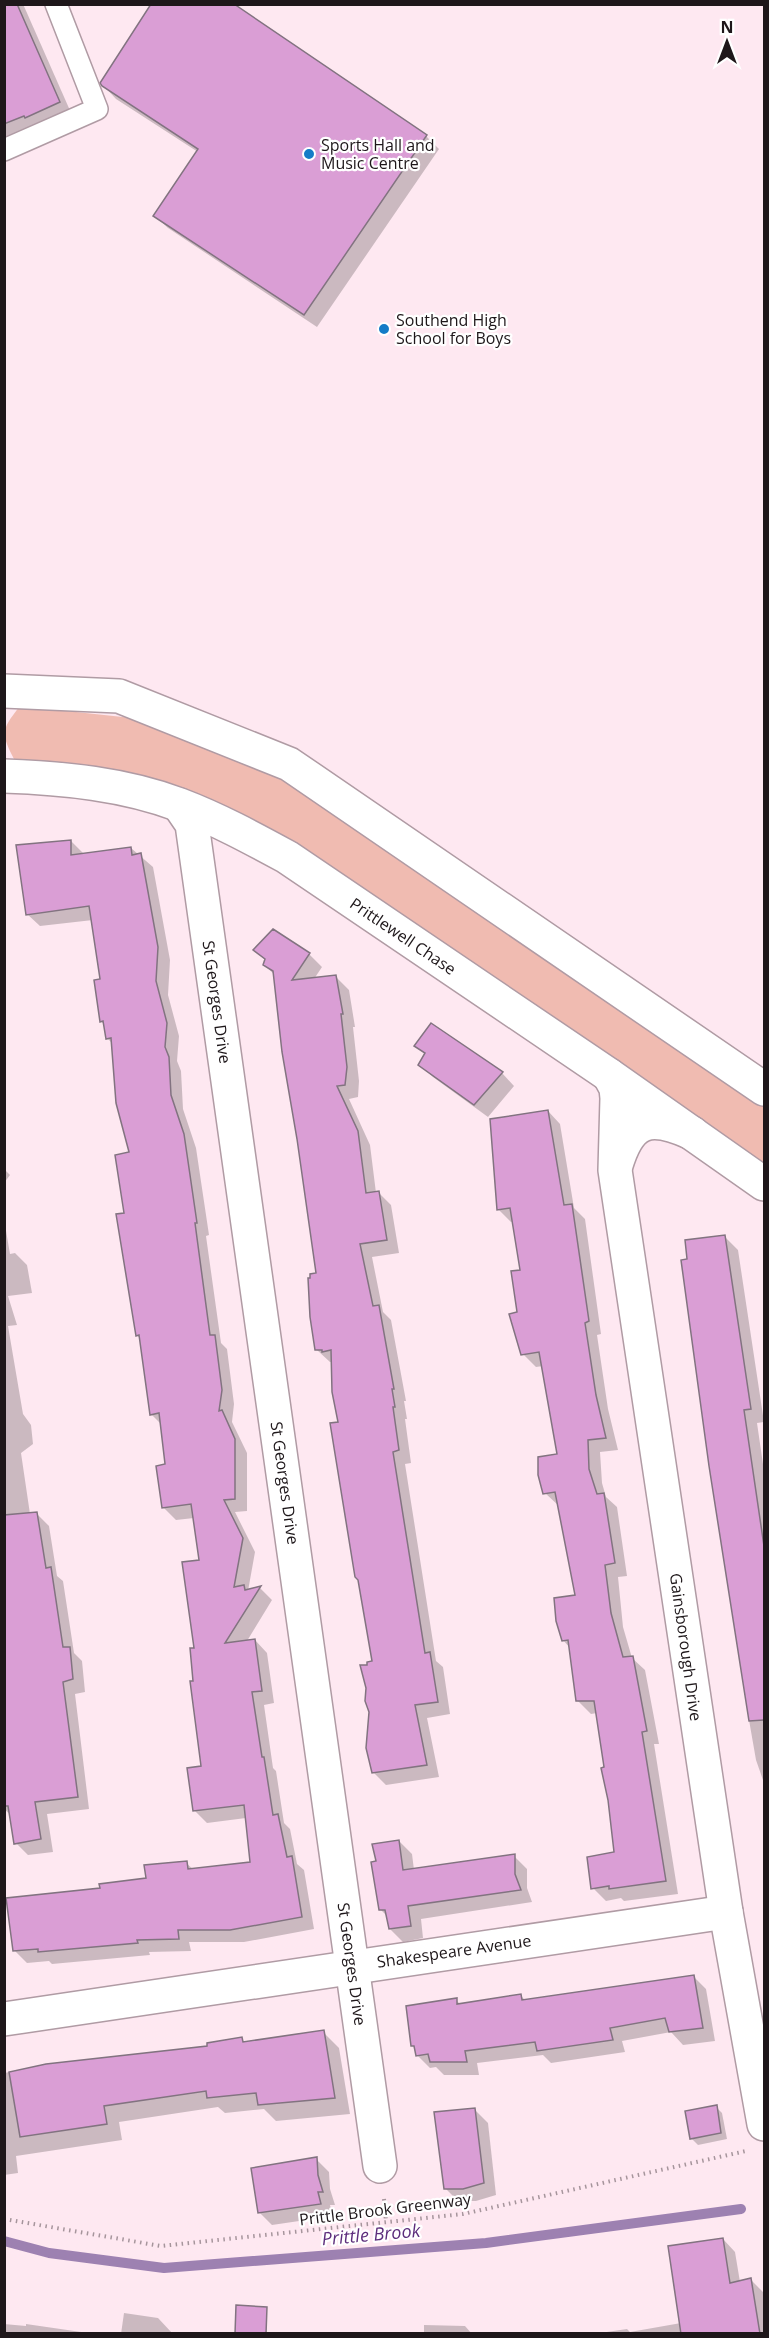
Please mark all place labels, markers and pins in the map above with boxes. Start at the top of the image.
place label: Sports Hall and Music Centre [321,134,435,174]
marker: Sports Hall and Music Centre [302,147,316,161]
place label: Southend High School for Boys [396,309,511,349]
marker: Southend High School for Boys [377,322,391,336]

